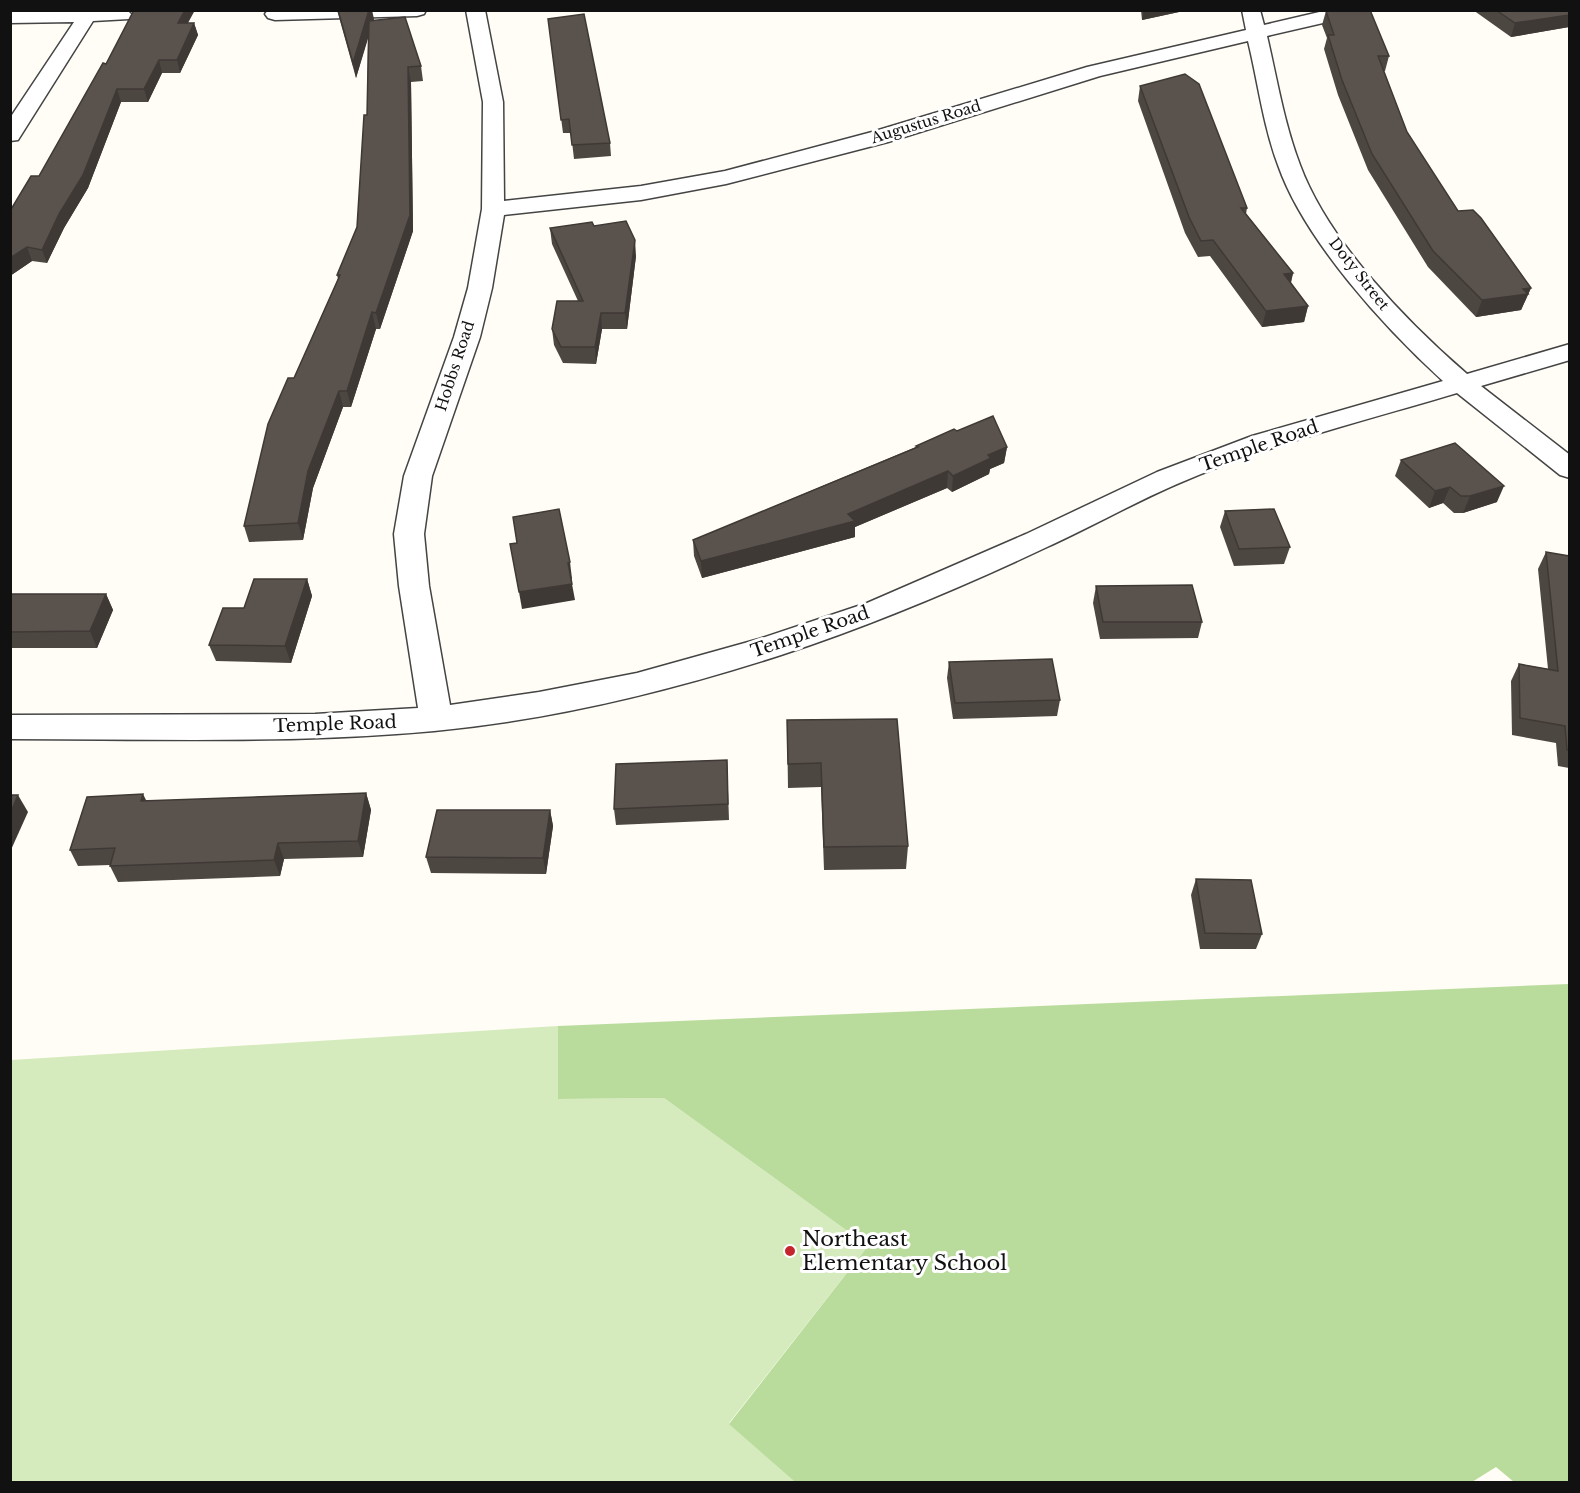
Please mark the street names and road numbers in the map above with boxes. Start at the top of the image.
street label: Augustus Road [868,96,983,148]
street label: Doty Street [1325,233,1394,314]
street label: Hobbs Road [431,318,478,413]
street label: Temple Road [1197,415,1321,477]
street label: Temple Road [748,601,872,663]
street label: Temple Road [273,711,397,737]

